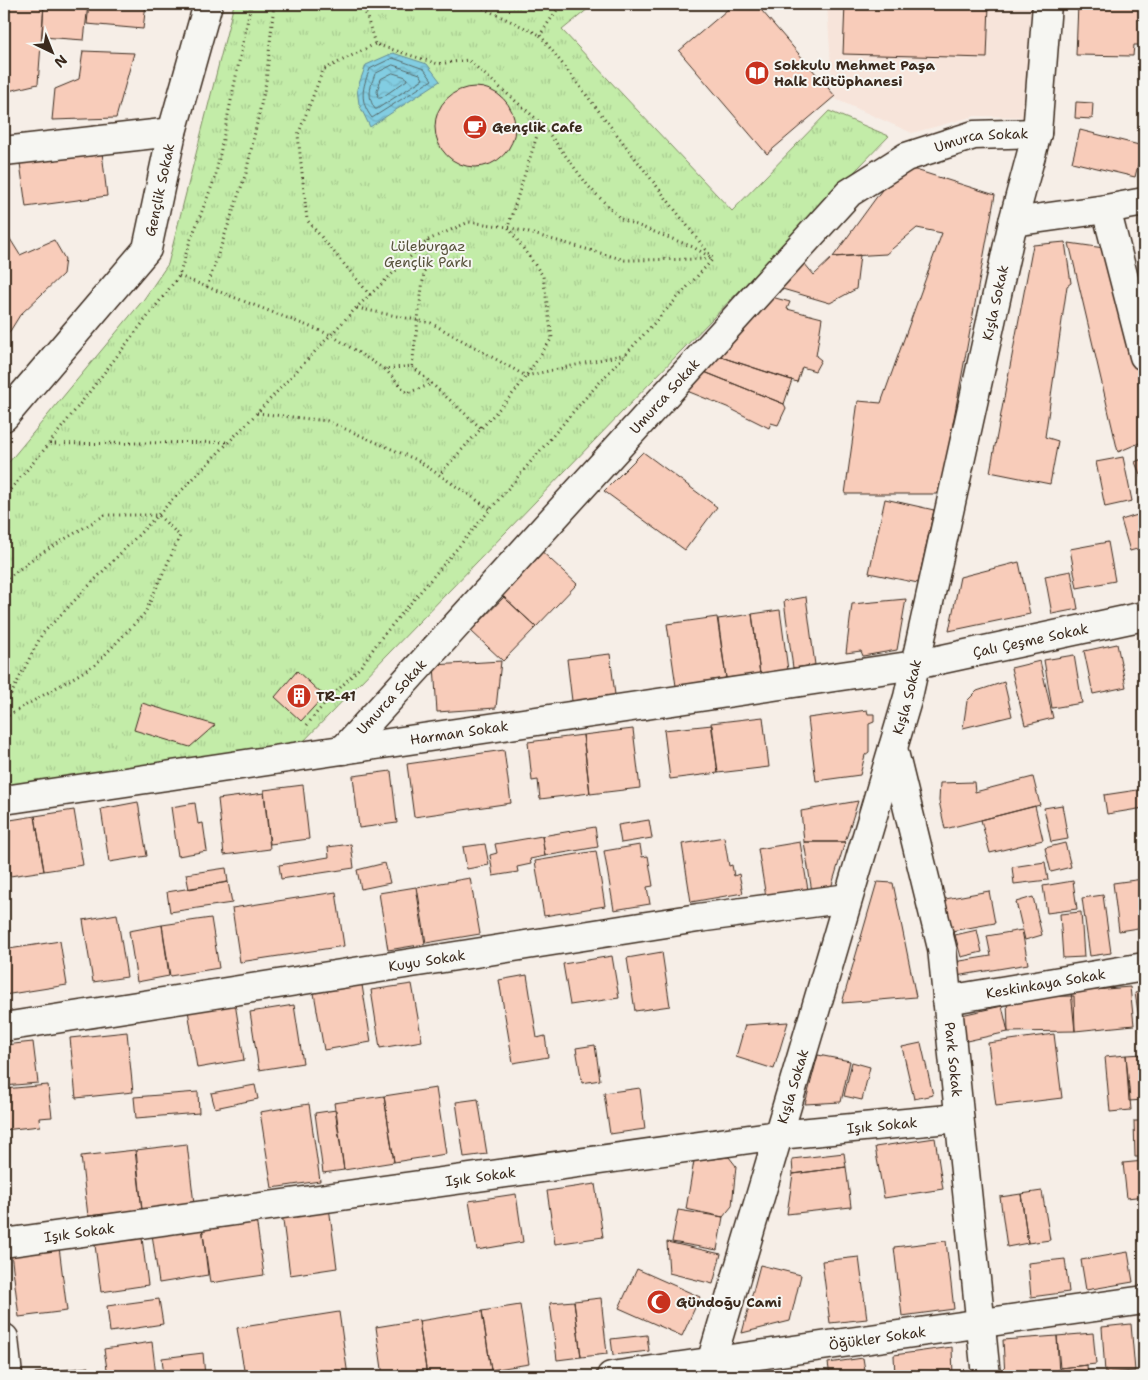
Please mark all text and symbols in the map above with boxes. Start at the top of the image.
north arrow [28,28,78,78]
text: N [51,51,71,72]
place label: Sokkulu Mehmet Paşa Halk Kütüphanesi [774,56,935,90]
library icon: Sokkulu Mehmet Paşa Halk Kütüphanesi [744,60,770,86]
cafe icon: Gençlik Cafe [462,114,488,140]
place label: Gençlik Cafe [492,118,583,136]
street label: Umurca Sokak [932,124,1029,156]
street label: Gençlik Sokak [141,142,178,238]
park label: Lüleburgaz Gençlik Parkı [384,237,472,271]
street label: Kışla Sokak [978,263,1012,342]
street label: Umurca Sokak [626,355,703,438]
street label: Çalı Çeşme Sokak [971,619,1090,661]
street label: Umurca Sokak [353,655,430,738]
street label: Kışla Sokak [888,658,925,737]
building icon: TR-41 [286,683,312,709]
place label: TR-41 [316,687,356,705]
street label: Harman Sokak [409,716,509,749]
street label: Kuyu Sokak [387,946,467,975]
street label: Keskinkaya Sokak [985,965,1107,1002]
street label: Park Sokak [941,1021,966,1098]
street label: Kışla Sokak [773,1047,812,1126]
street label: Işık Sokak [846,1113,918,1138]
street label: Işık Sokak [444,1163,517,1190]
street label: Işık Sokak [43,1219,116,1246]
mosque icon: Gündoğu Cami [646,1289,672,1315]
place label: Gündoğu Cami [676,1293,781,1311]
street label: Öğükler Sokak [828,1322,927,1354]

